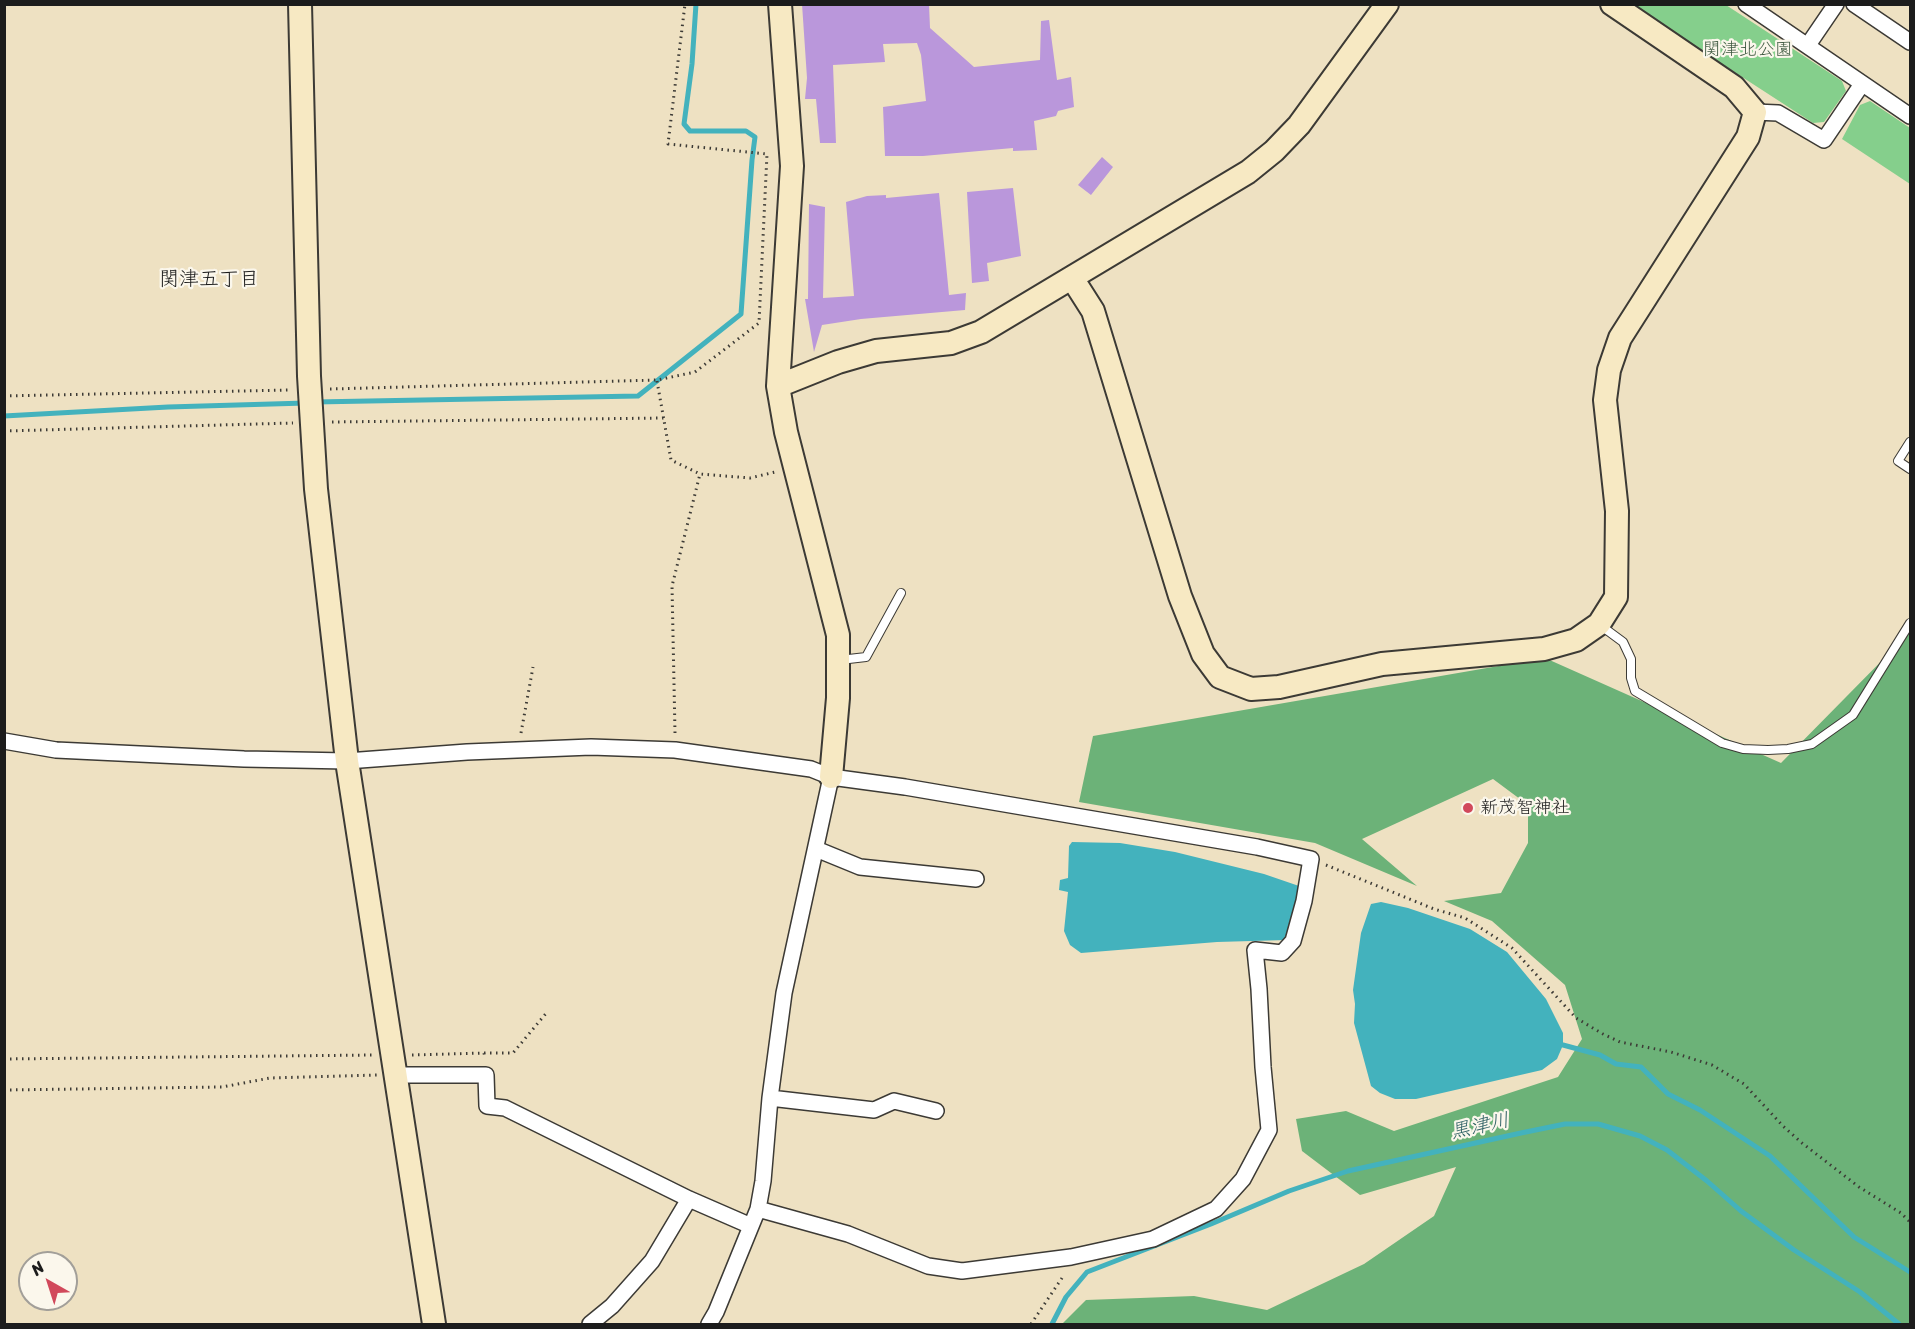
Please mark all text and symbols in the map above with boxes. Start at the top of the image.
park label: 関津北公園 [1703,39,1793,61]
district label: 関津五丁目 [159,268,259,292]
place label: 新茂智神社 [1480,797,1570,819]
marker: 新茂智神社 [1461,801,1475,815]
water label: 黒津川 [1448,1109,1512,1145]
north arrow [18,1251,78,1311]
text: N [24,1253,51,1283]

